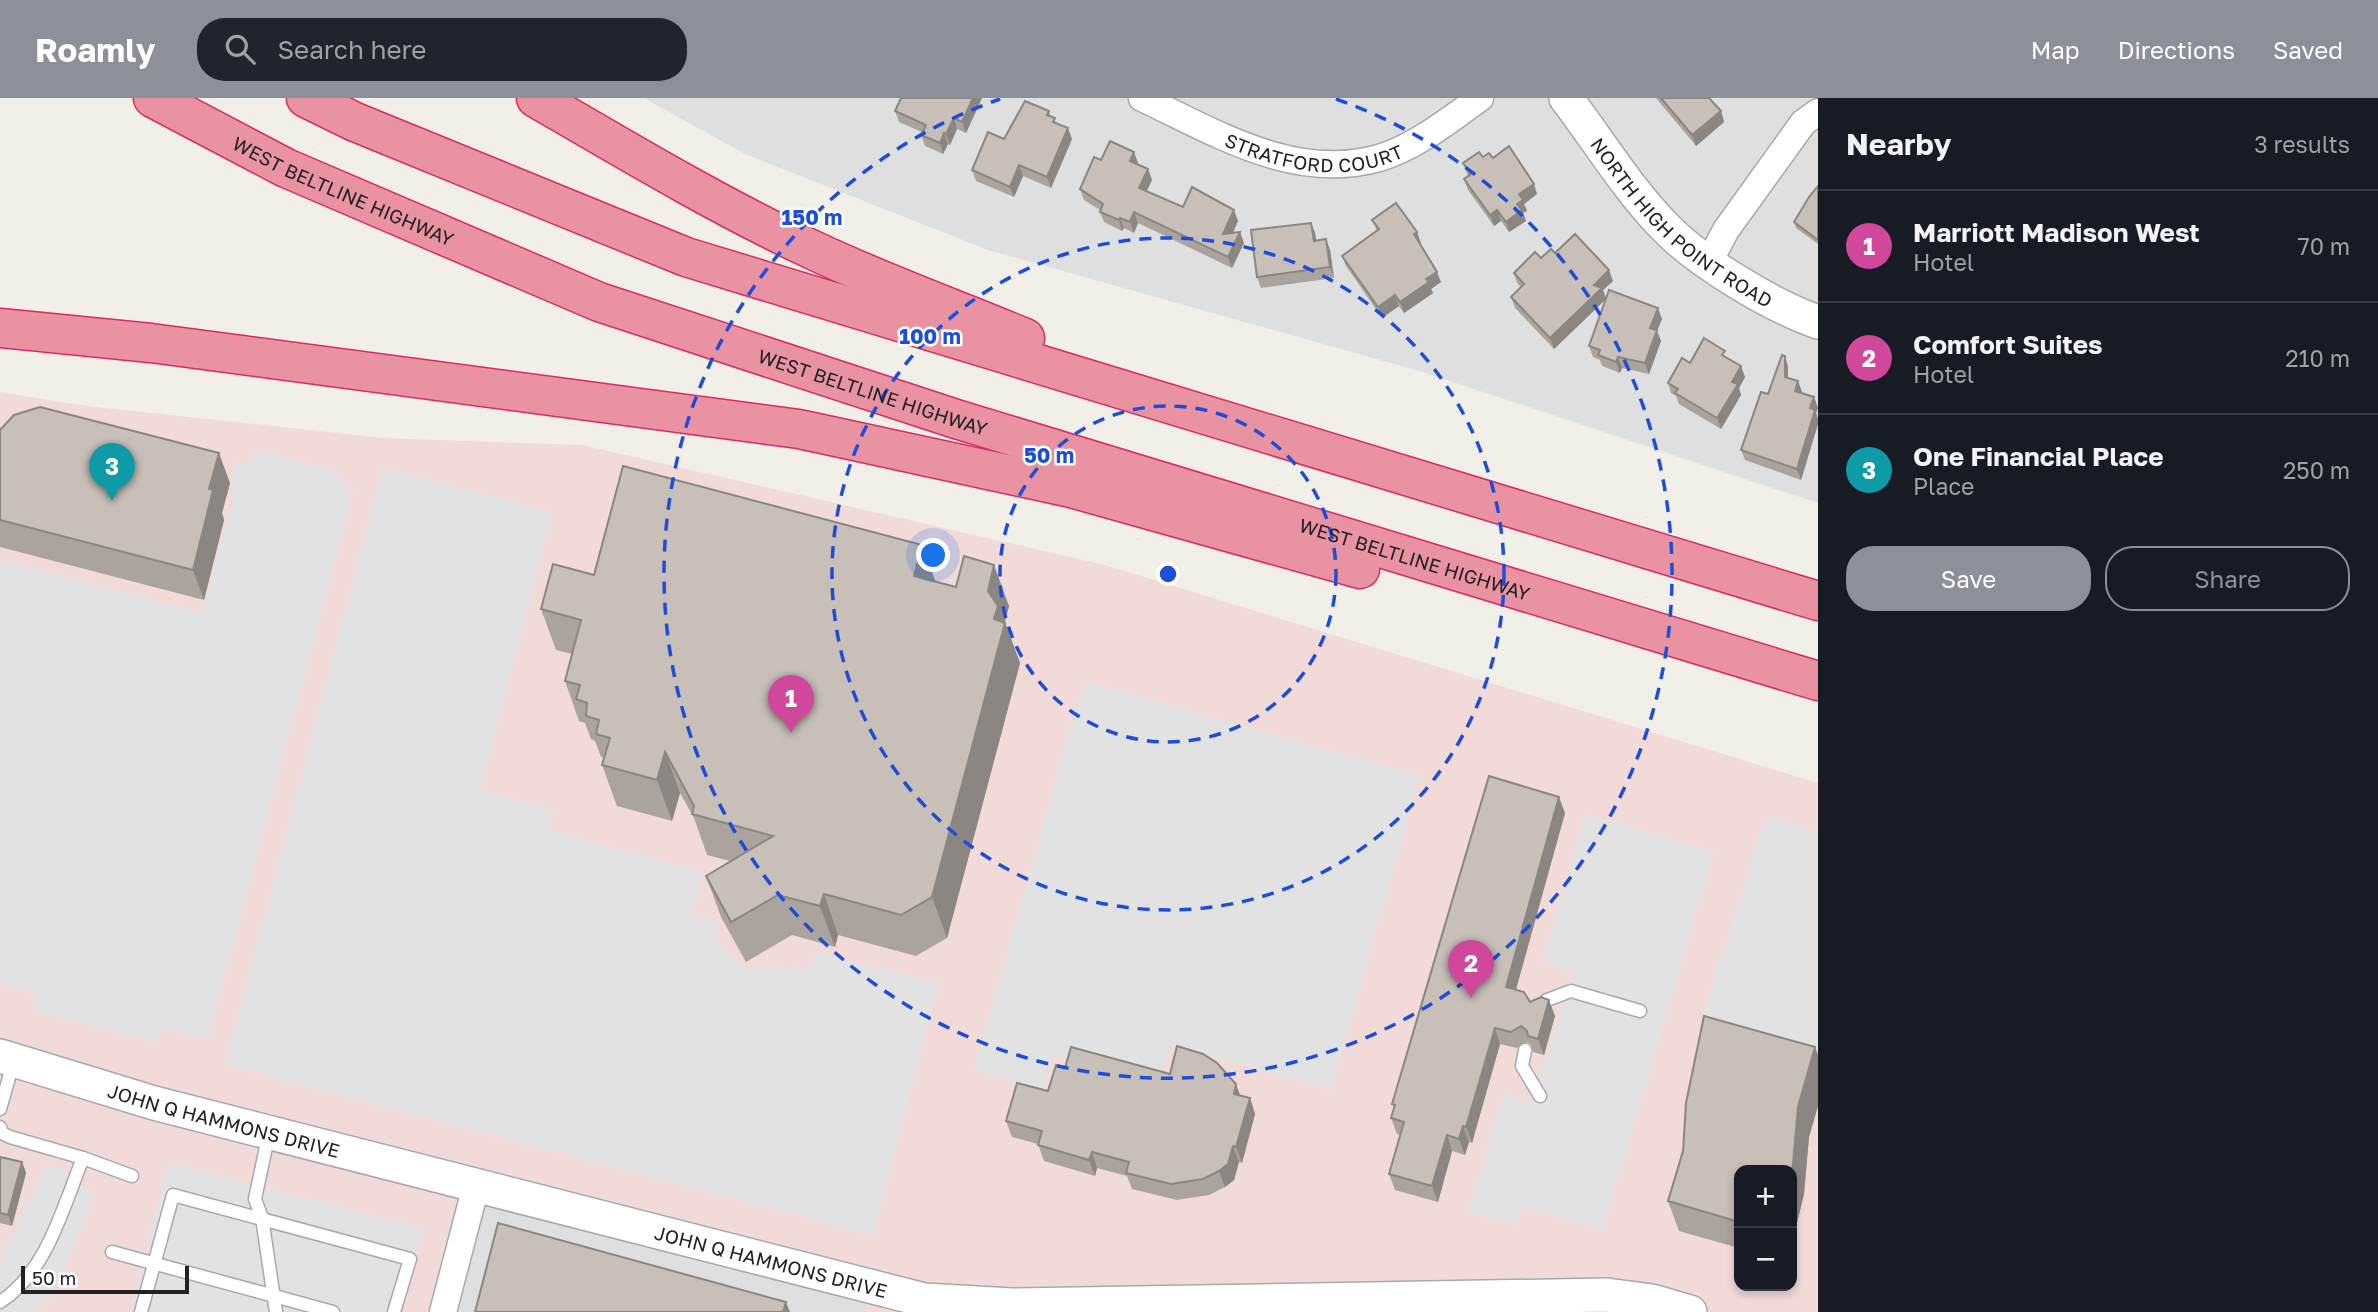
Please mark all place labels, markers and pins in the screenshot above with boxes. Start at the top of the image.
pin: 3 [89,443,135,501]
centre of rings [1156,562,1180,586]
pin: 1 [768,675,814,733]
pin: 2 [1448,940,1494,998]

